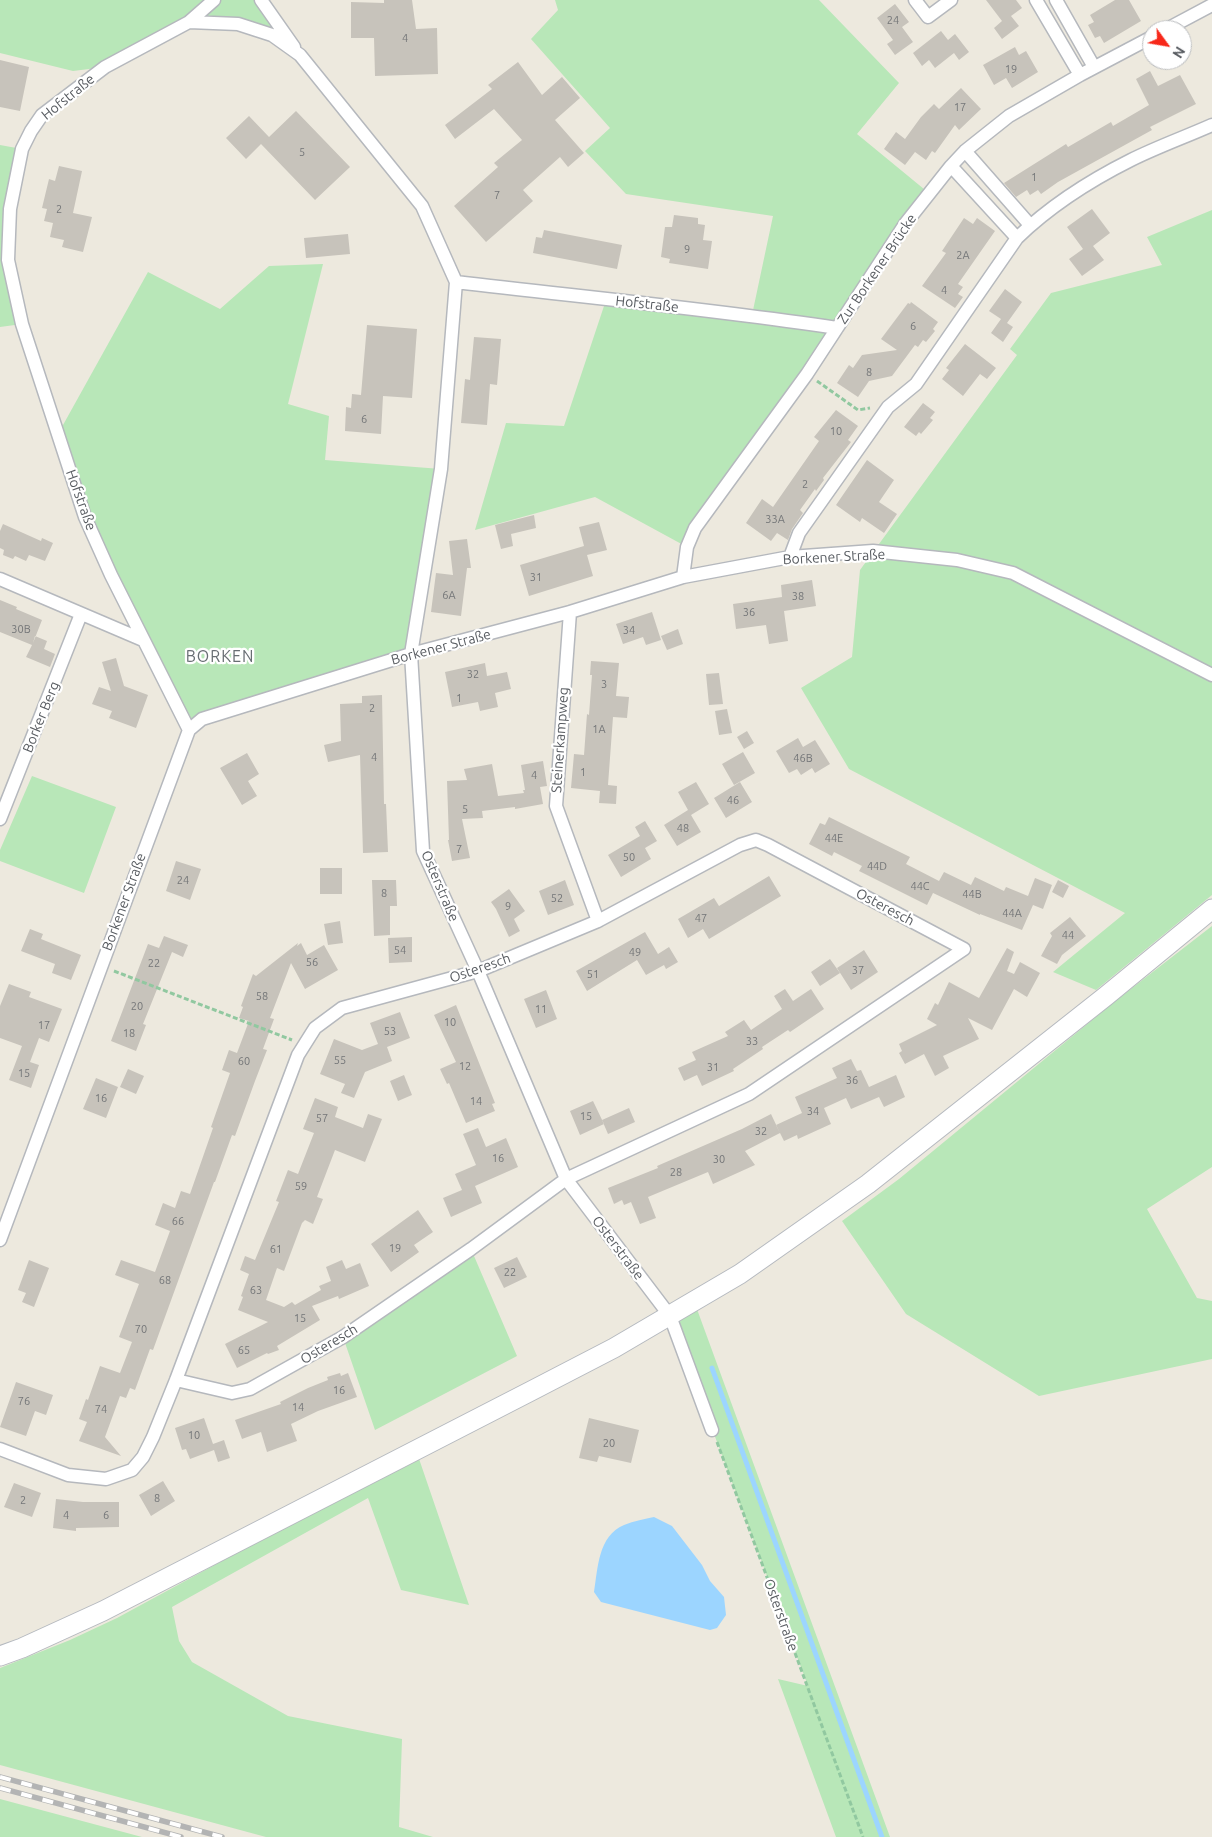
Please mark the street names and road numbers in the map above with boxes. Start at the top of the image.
street label: Hofstraße [38,70,98,124]
street label: Zur Borkener Brücke [834,211,920,327]
street label: Hofstraße [615,292,679,316]
street label: Hofstraße [62,467,100,533]
street label: Borkener Straße [782,546,886,568]
street label: Borkener Straße [389,626,493,668]
street label: Borker Berg [19,679,63,755]
street label: Steinerkampweg [548,686,572,794]
street label: Osterstraße [417,848,463,924]
street label: Borkener Straße [99,851,149,953]
street label: Osteresch [853,885,917,929]
street label: Osteresch [447,950,513,986]
street label: Osterstraße [589,1213,647,1283]
street label: Osteresch [297,1320,361,1368]
street label: Osterstraße [760,1577,802,1653]

